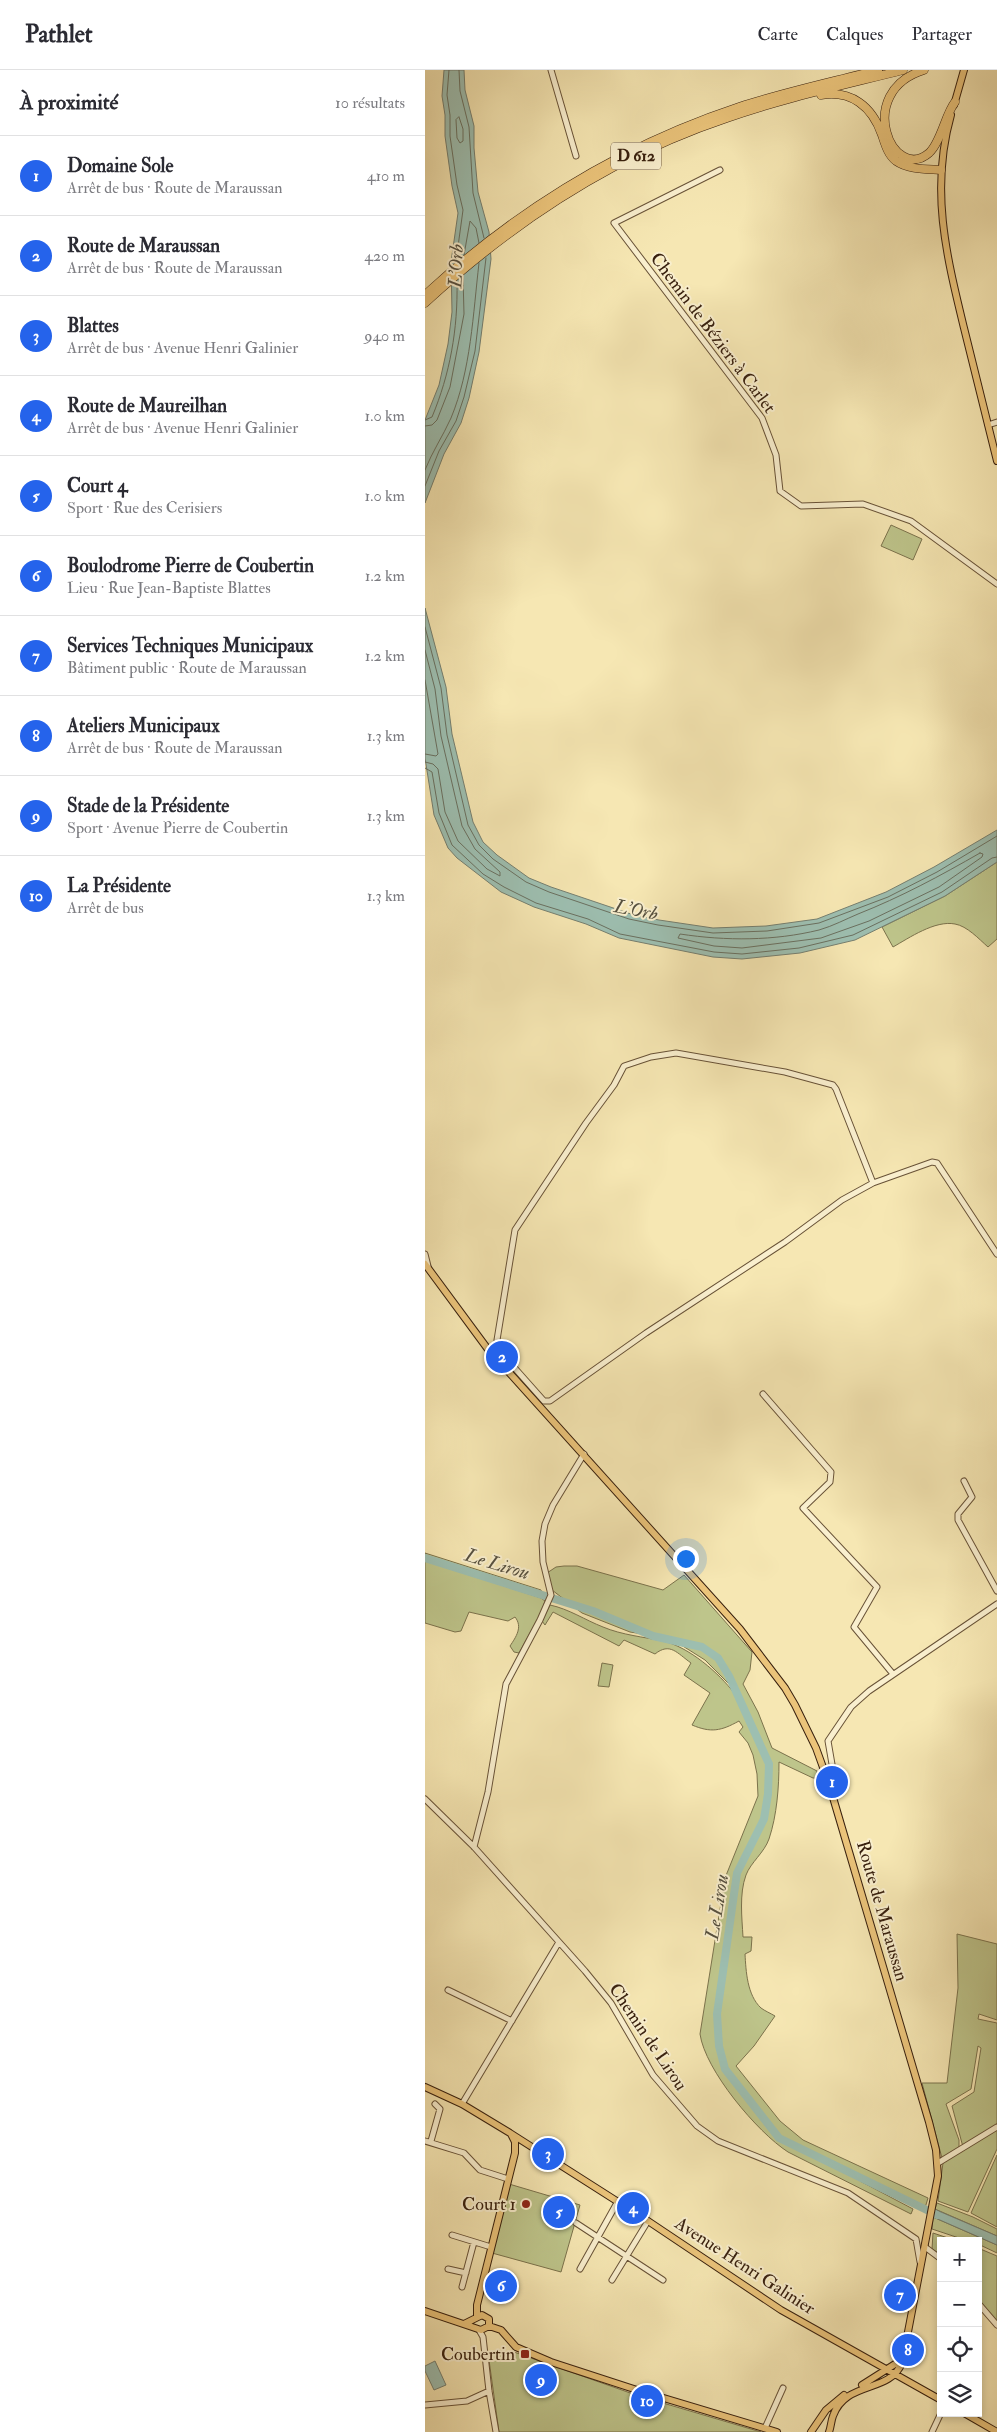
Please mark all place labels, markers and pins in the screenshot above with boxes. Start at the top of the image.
pin: 2 [486,1338,518,1376]
pin: 1 [816,1763,848,1801]
pin: 3 [532,2135,564,2173]
pin: 4 [617,2189,649,2227]
place label: Court 1 [462,2193,516,2216]
pin: 5 [543,2193,575,2231]
marker: Court 1 [520,2198,532,2210]
pin: 6 [485,2267,517,2305]
pin: 7 [884,2276,916,2314]
pin: 8 [892,2331,924,2369]
place label: Coubertin [441,2343,515,2366]
marker: Coubertin [519,2348,531,2360]
pin: 9 [525,2361,557,2399]
pin: 10 [631,2382,663,2420]

